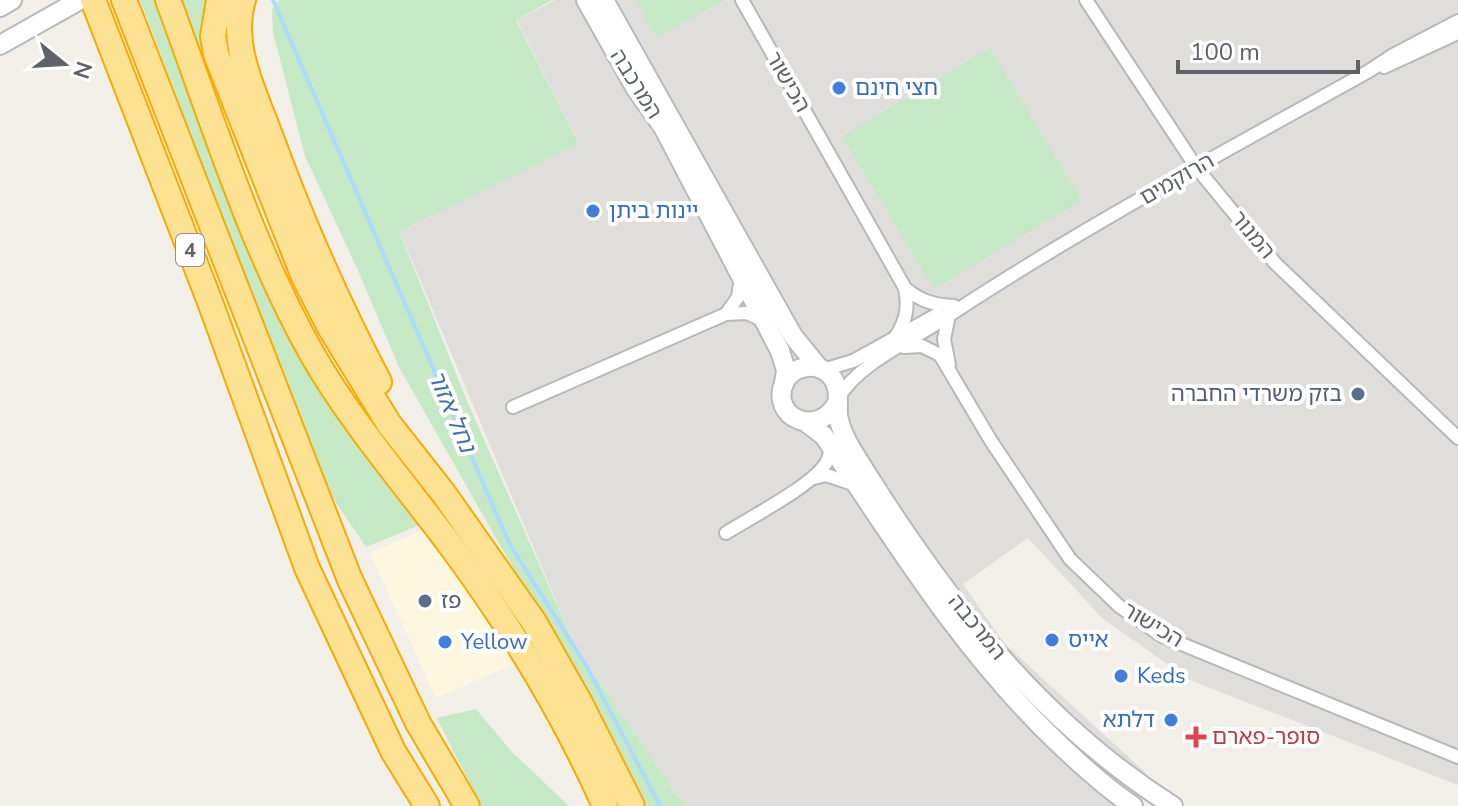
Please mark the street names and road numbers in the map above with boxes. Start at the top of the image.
street label: המרכבה [603,43,669,125]
street label: הכישור [759,46,817,118]
street label: הרוקמים [1134,146,1220,212]
street label: המנור [1224,204,1282,266]
road number: 4 [176,234,204,266]
street label: המרכבה [941,588,1013,666]
street label: הכישור [1117,595,1189,655]

